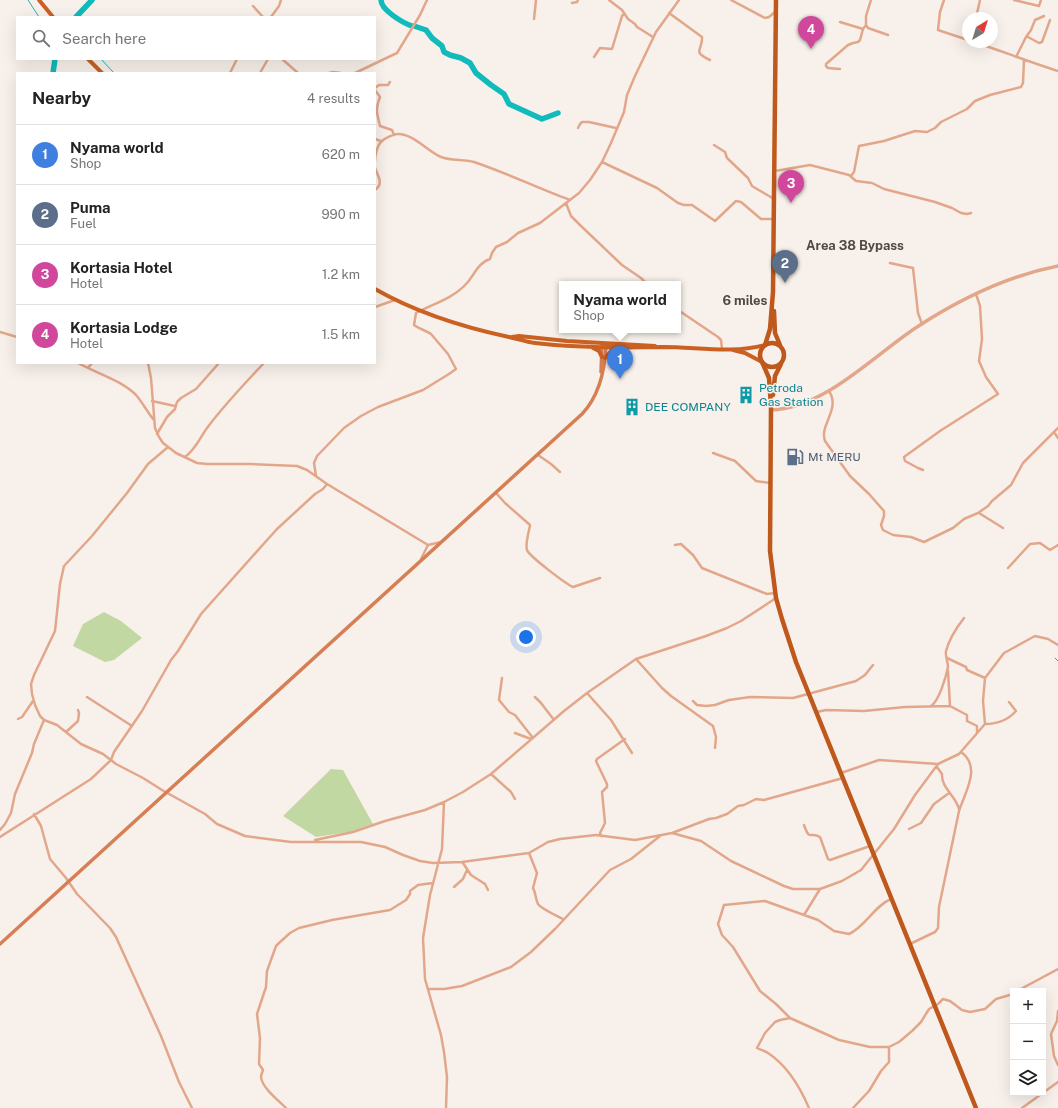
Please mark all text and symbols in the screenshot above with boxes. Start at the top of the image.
north arrow [962,12,998,48]
search box [16,16,376,60]
pin: 4 [798,16,824,49]
icon: search [30,27,52,49]
text: Search here [62,30,146,47]
text: Nearby [32,88,91,108]
text: 4 results [307,91,360,106]
text: Nyama world [70,139,164,156]
text: 1 [42,147,48,162]
text: 620 m [322,147,360,162]
text: Shop [70,156,101,171]
pin: 3 [778,170,804,203]
text: Puma [70,199,111,216]
text: 2 [41,207,49,222]
text: 990 m [322,207,360,222]
text: Fuel [70,216,96,231]
district label: Area 38 Bypass [806,238,904,253]
pin: 2 [772,250,798,283]
text: Kortasia Hotel [70,259,173,276]
text: 3 [41,267,49,282]
text: 1.2 km [322,267,360,282]
text: Hotel [70,276,103,291]
popup [559,281,681,333]
text: Nyama world [573,291,667,308]
district label: 6 miles [723,293,768,308]
text: Shop [573,308,605,323]
text: Kortasia Lodge [70,319,178,336]
text: 4 [41,327,49,342]
text: 1.5 km [322,327,360,342]
text: Hotel [70,336,103,351]
pin: 1 [607,346,633,379]
place label: Petroda Gas Station [759,381,824,409]
building icon: Petroda Gas Station [736,385,756,405]
building icon: DEE COMPANY [622,397,642,417]
place label: DEE COMPANY [645,400,731,414]
fuel station icon: Mt MERU [785,447,805,467]
place label: Mt MERU [808,450,861,464]
your location [516,627,536,647]
map controls [1010,988,1046,1096]
button: + [1010,988,1046,1024]
button: − [1010,1024,1046,1060]
button: layers [1010,1060,1046,1096]

